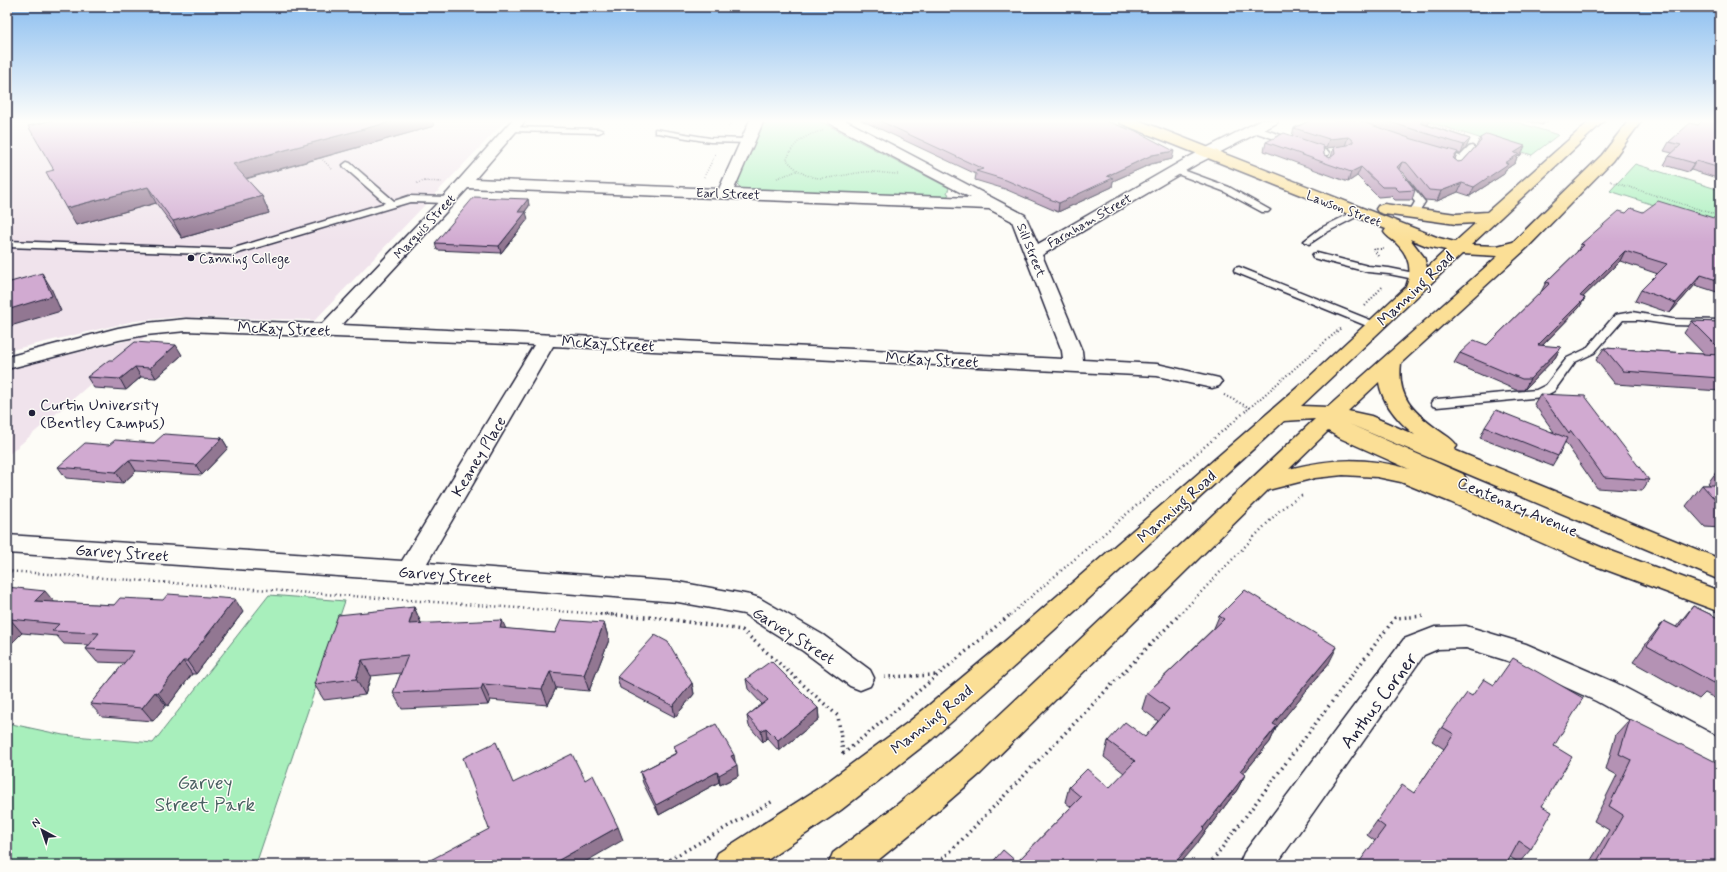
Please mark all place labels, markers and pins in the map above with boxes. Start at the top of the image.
place label: Canning College [199,251,290,270]
marker: Canning College [186,253,196,263]
place label: Curtin University (Bentley Campus) [40,395,165,434]
marker: Curtin University (Bentley Campus) [27,408,37,418]

